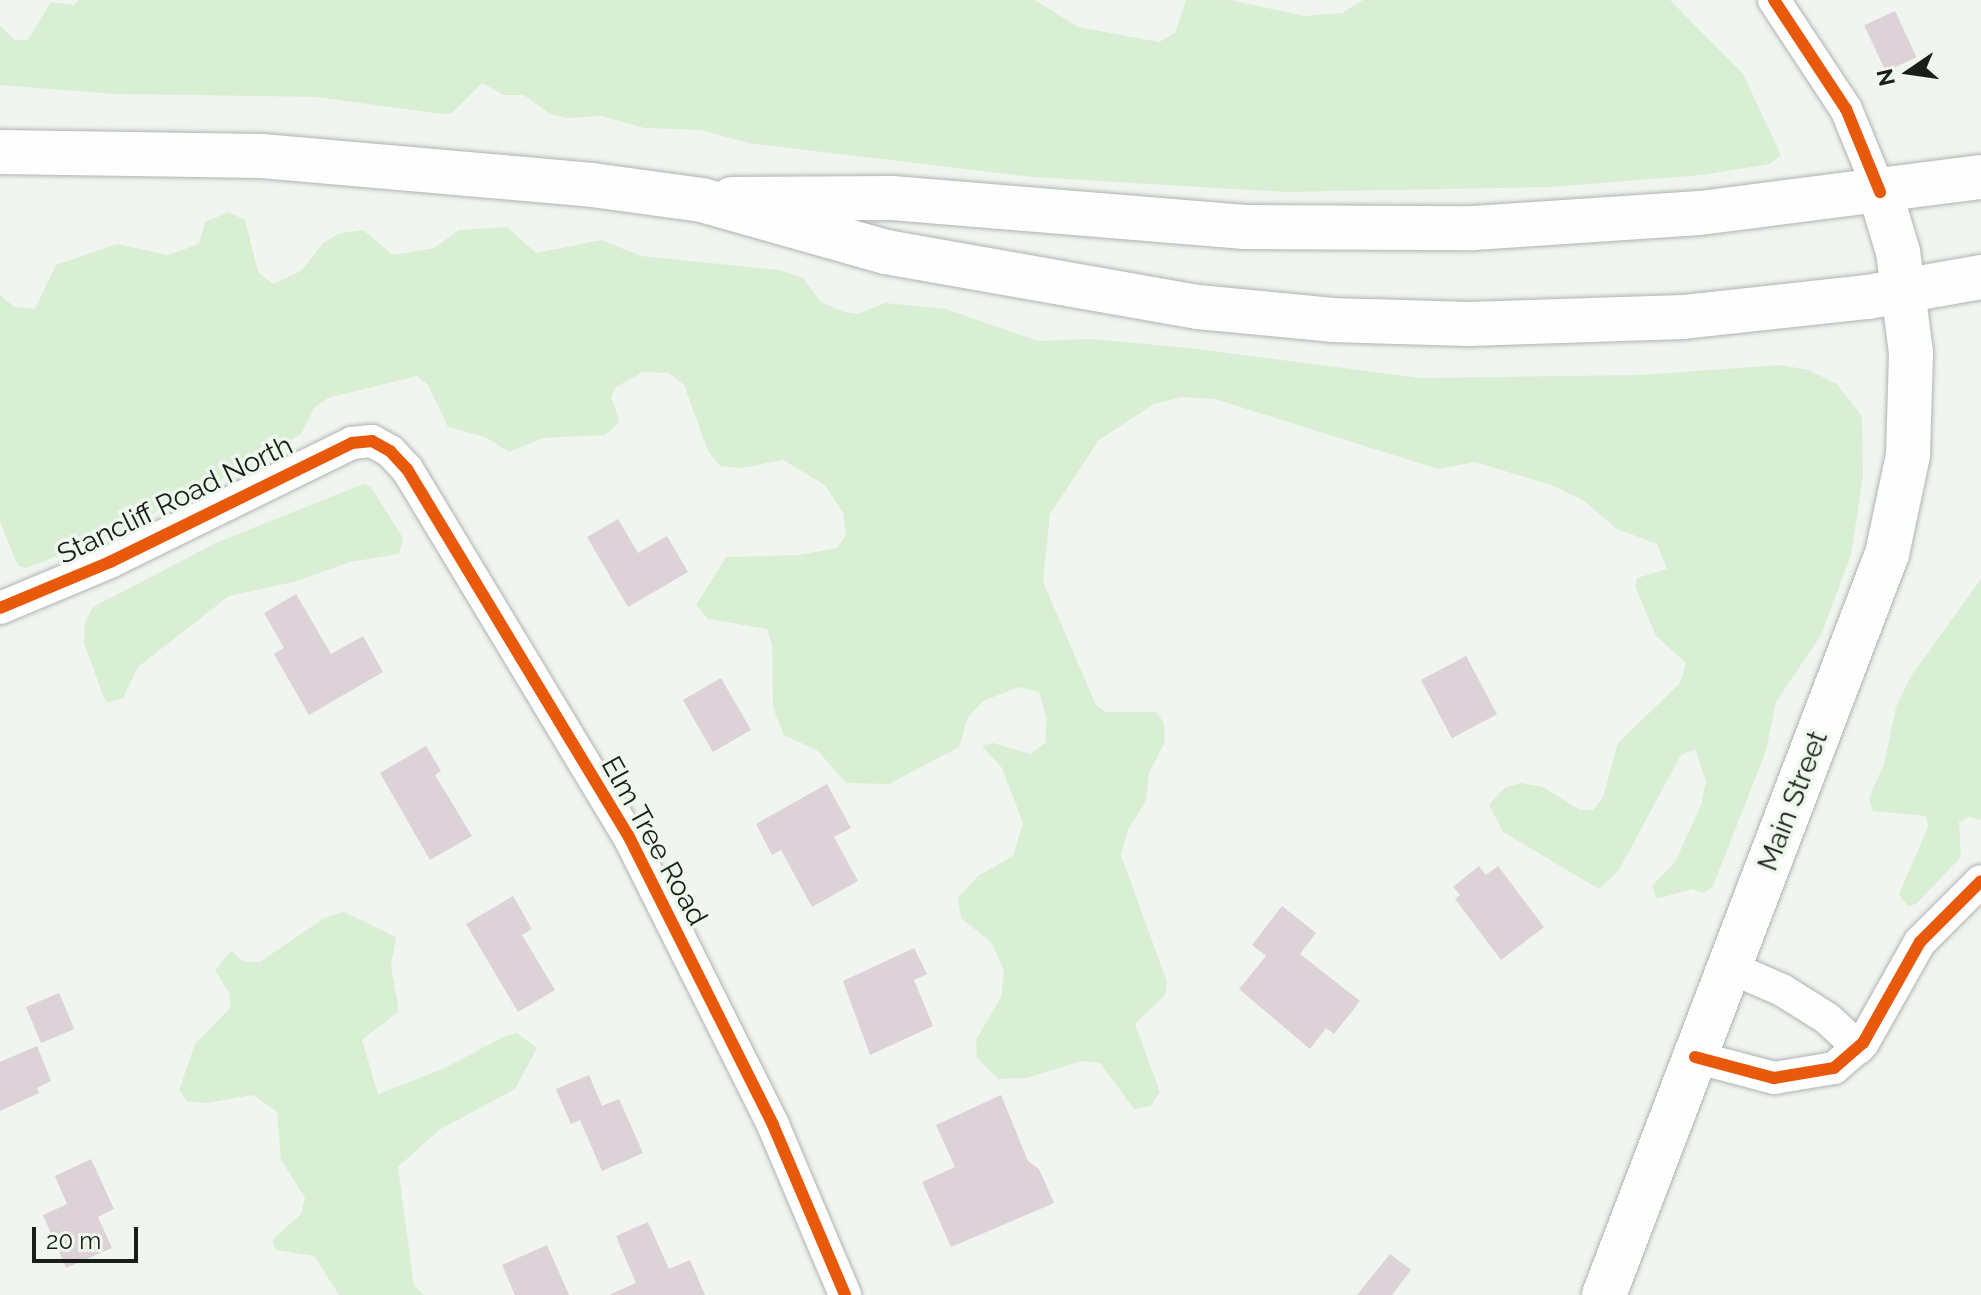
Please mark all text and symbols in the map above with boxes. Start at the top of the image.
north arrow [1869,32,1949,112]
text: N [1871,66,1900,89]
street label: Stancliff Road North [52,428,298,572]
street label: Main Street [1751,726,1835,876]
street label: Elm Tree Road [594,750,714,932]
scale bar [36,1211,142,1261]
text: 20 m [46,1226,101,1255]

